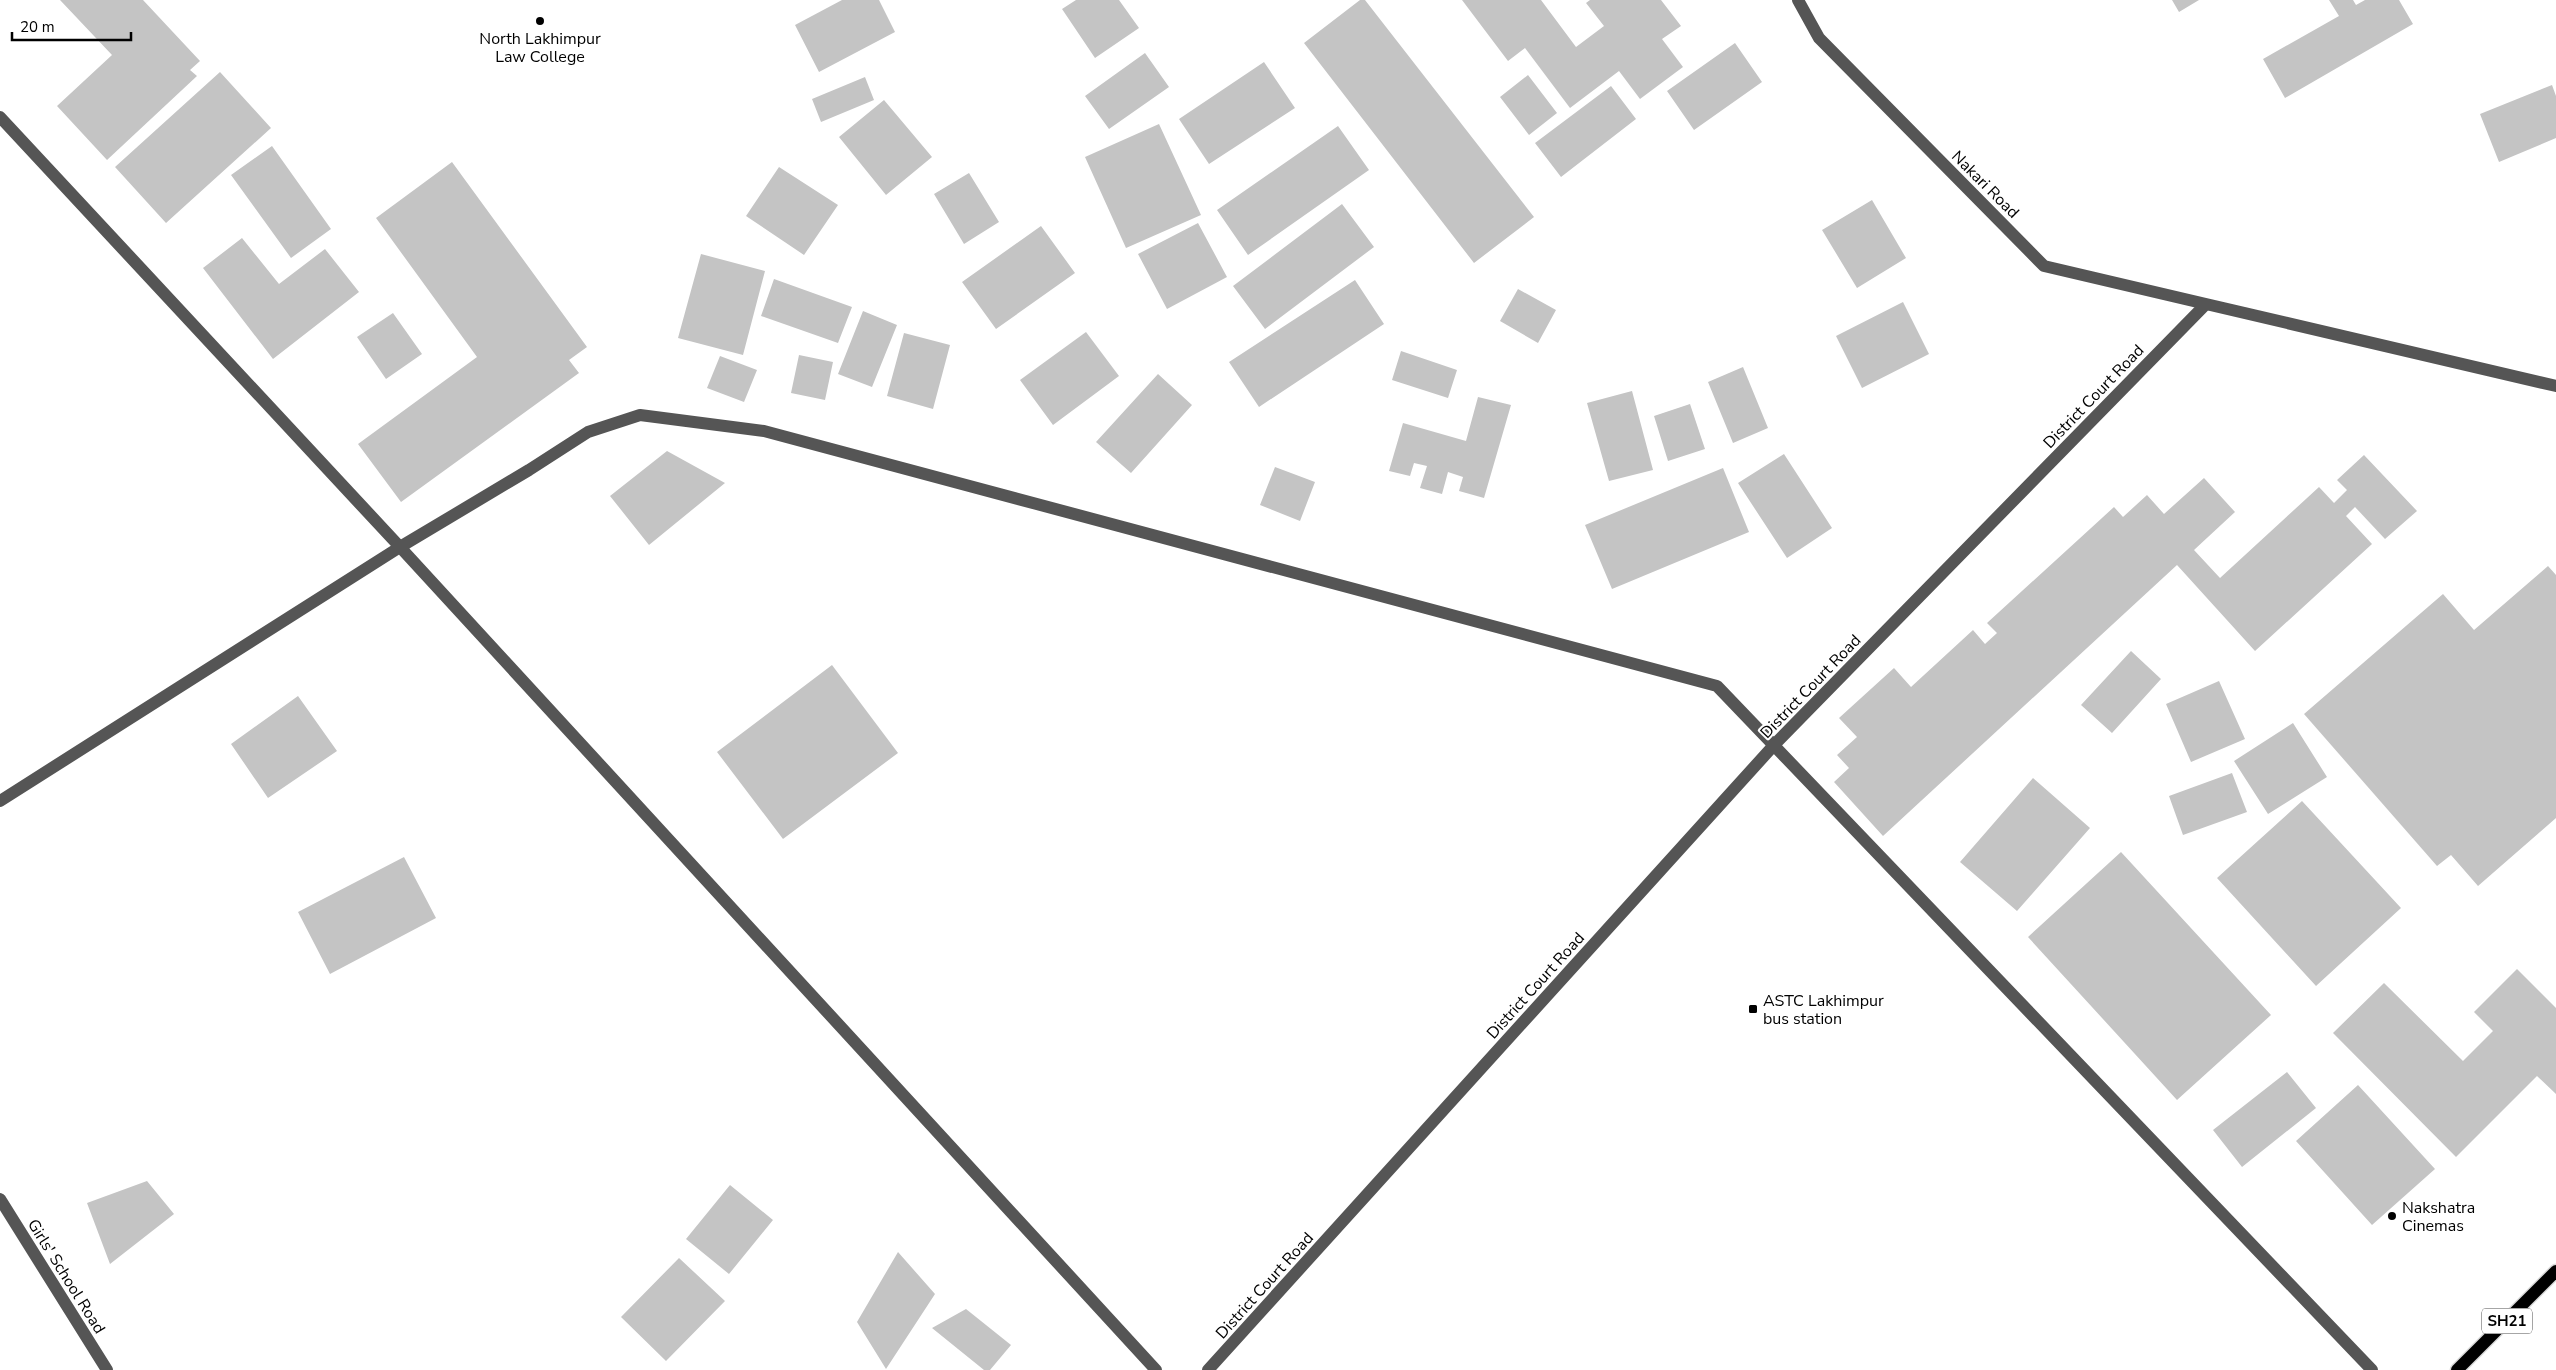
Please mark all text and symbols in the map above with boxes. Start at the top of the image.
scale bar [12,10,131,42]
marker: North Lakhimpur Law College [534,15,546,27]
text: 20 m [20,17,55,37]
place label: North Lakhimpur Law College [479,28,601,68]
street label: Nakari Road [1947,146,2024,223]
street label: District Court Road [2038,340,2149,453]
street label: District Court Road [1755,630,1866,743]
street label: District Court Road [1482,928,1590,1044]
place label: ASTC Lakhimpur bus station [1763,990,1884,1030]
marker: ASTC Lakhimpur bus station [1747,1003,1759,1015]
place label: Nakshatra Cinemas [2402,1197,2475,1237]
marker: Nakshatra Cinemas [2386,1210,2398,1222]
street label: Girls' School Road [22,1215,110,1338]
street label: District Court Road [1211,1228,1319,1344]
road number: SH21 [2482,1308,2532,1334]

